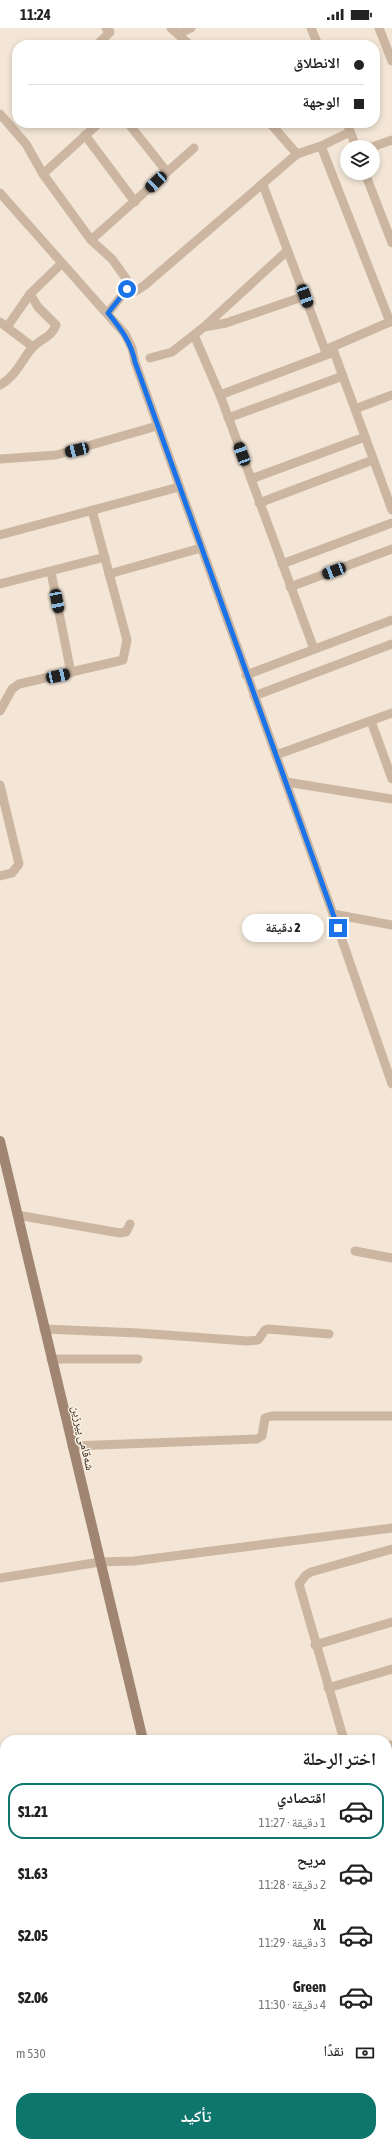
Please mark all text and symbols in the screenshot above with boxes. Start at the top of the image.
text: 11:24 [20,6,51,23]
text: الانطلاق [294,54,340,71]
text: الوجهة [302,93,340,110]
map controls [340,140,380,180]
button: layers [340,140,380,180]
car [143,169,169,195]
route start [118,280,136,298]
car [295,283,315,309]
car [64,441,90,459]
car [232,441,252,467]
car [321,561,347,581]
car [49,588,65,614]
car [45,668,71,684]
callout: 2 دقيقة [242,914,324,942]
route end [329,919,347,937]
text: 2 دقيقة [265,920,301,935]
street label: شەقامی پیرزین [69,1404,97,1472]
text: اختر الرحلة [303,1748,376,1769]
text: اقتصادي [277,1789,326,1806]
icon: car [338,1793,374,1829]
text: $1.21 [18,1803,48,1820]
text: 1 دقيقة · 11:27 [259,1815,326,1830]
text: مريح [297,1851,326,1868]
icon: car [338,1855,374,1891]
text: $1.63 [18,1865,48,1882]
text: 2 دقيقة · 11:28 [259,1877,326,1892]
text: XL [313,1916,326,1933]
icon: car [338,1917,374,1953]
text: $2.05 [18,1927,48,1944]
text: 3 دقيقة · 11:29 [259,1935,326,1950]
text: Green [293,1978,326,1995]
icon: car [338,1979,374,2015]
text: $2.06 [18,1989,48,2006]
text: 4 دقيقة · 11:30 [259,1997,326,2012]
text: نقدًا [323,2042,344,2059]
icon: cash [354,2042,376,2064]
text: 530 m [16,2046,46,2061]
button: تأكيد [16,2093,376,2139]

